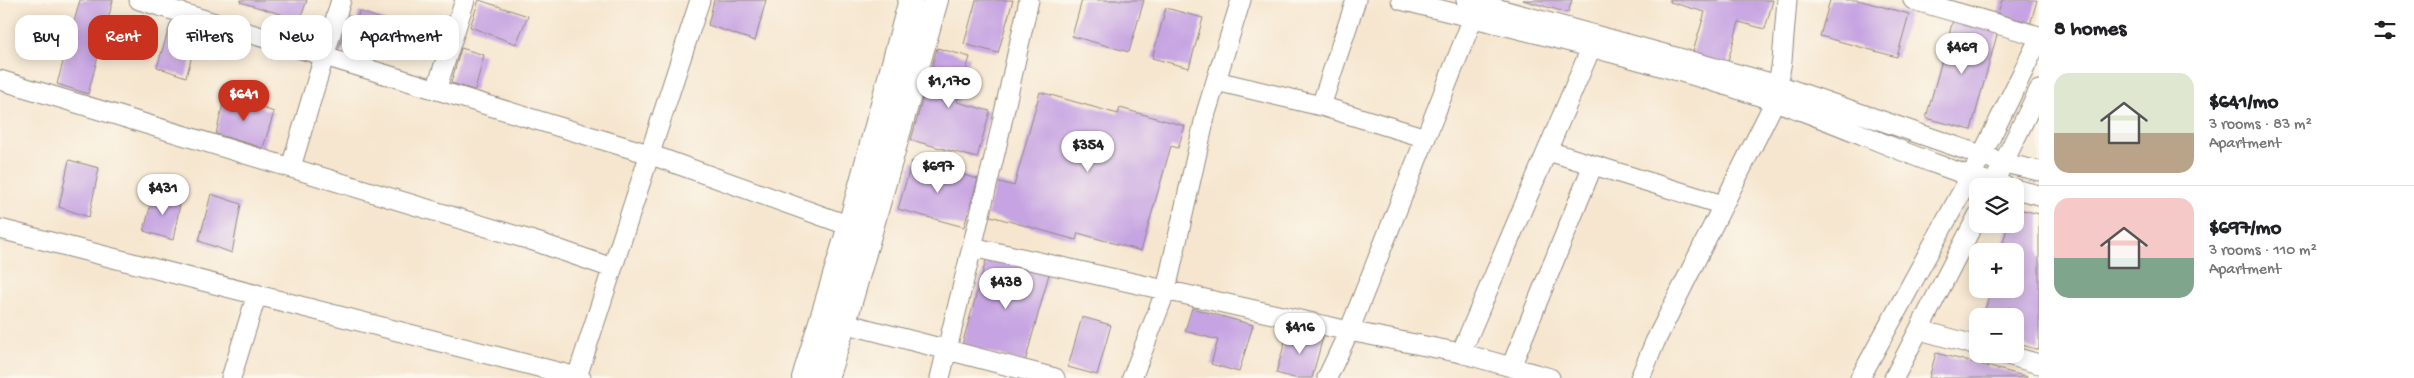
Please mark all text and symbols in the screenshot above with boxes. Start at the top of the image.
chip: Buy [15,15,78,60]
chip: Rent [88,15,158,60]
chip: Filters [168,15,251,60]
chip: New [261,15,332,60]
chip: Apartment [342,15,459,60]
icon: filters [2371,16,2399,44]
text: 8 homes [2054,18,2126,43]
pin: $469 [1932,32,1992,75]
text: $469 [1947,39,1977,58]
pin: $1,170 [908,66,990,109]
text: $1,170 [928,73,970,92]
pin: $641 [214,80,274,122]
text: $641 [229,86,259,105]
text: $641/mo [2209,91,2278,116]
icon: home [2094,93,2154,153]
text: 3 rooms · 83 m² [2209,116,2312,135]
pin: $354 [1058,130,1118,173]
text: Apartment [2209,135,2281,154]
text: $354 [1072,137,1104,156]
pin: $697 [908,152,968,194]
text: $697 [922,158,954,177]
pin: $431 [133,174,193,216]
map controls [1969,178,2024,363]
button: layers [1969,178,2024,233]
text: $431 [148,180,178,199]
text: $697/mo [2209,217,2281,242]
icon: home [2094,218,2154,278]
text: 3 rooms · 110 m² [2209,242,2317,261]
button: + [1969,243,2024,298]
text: Apartment [2209,261,2281,280]
pin: $438 [976,268,1036,310]
text: $438 [990,274,1022,293]
button: − [1969,308,2024,363]
pin: $416 [1270,312,1330,355]
text: $416 [1285,319,1315,338]

